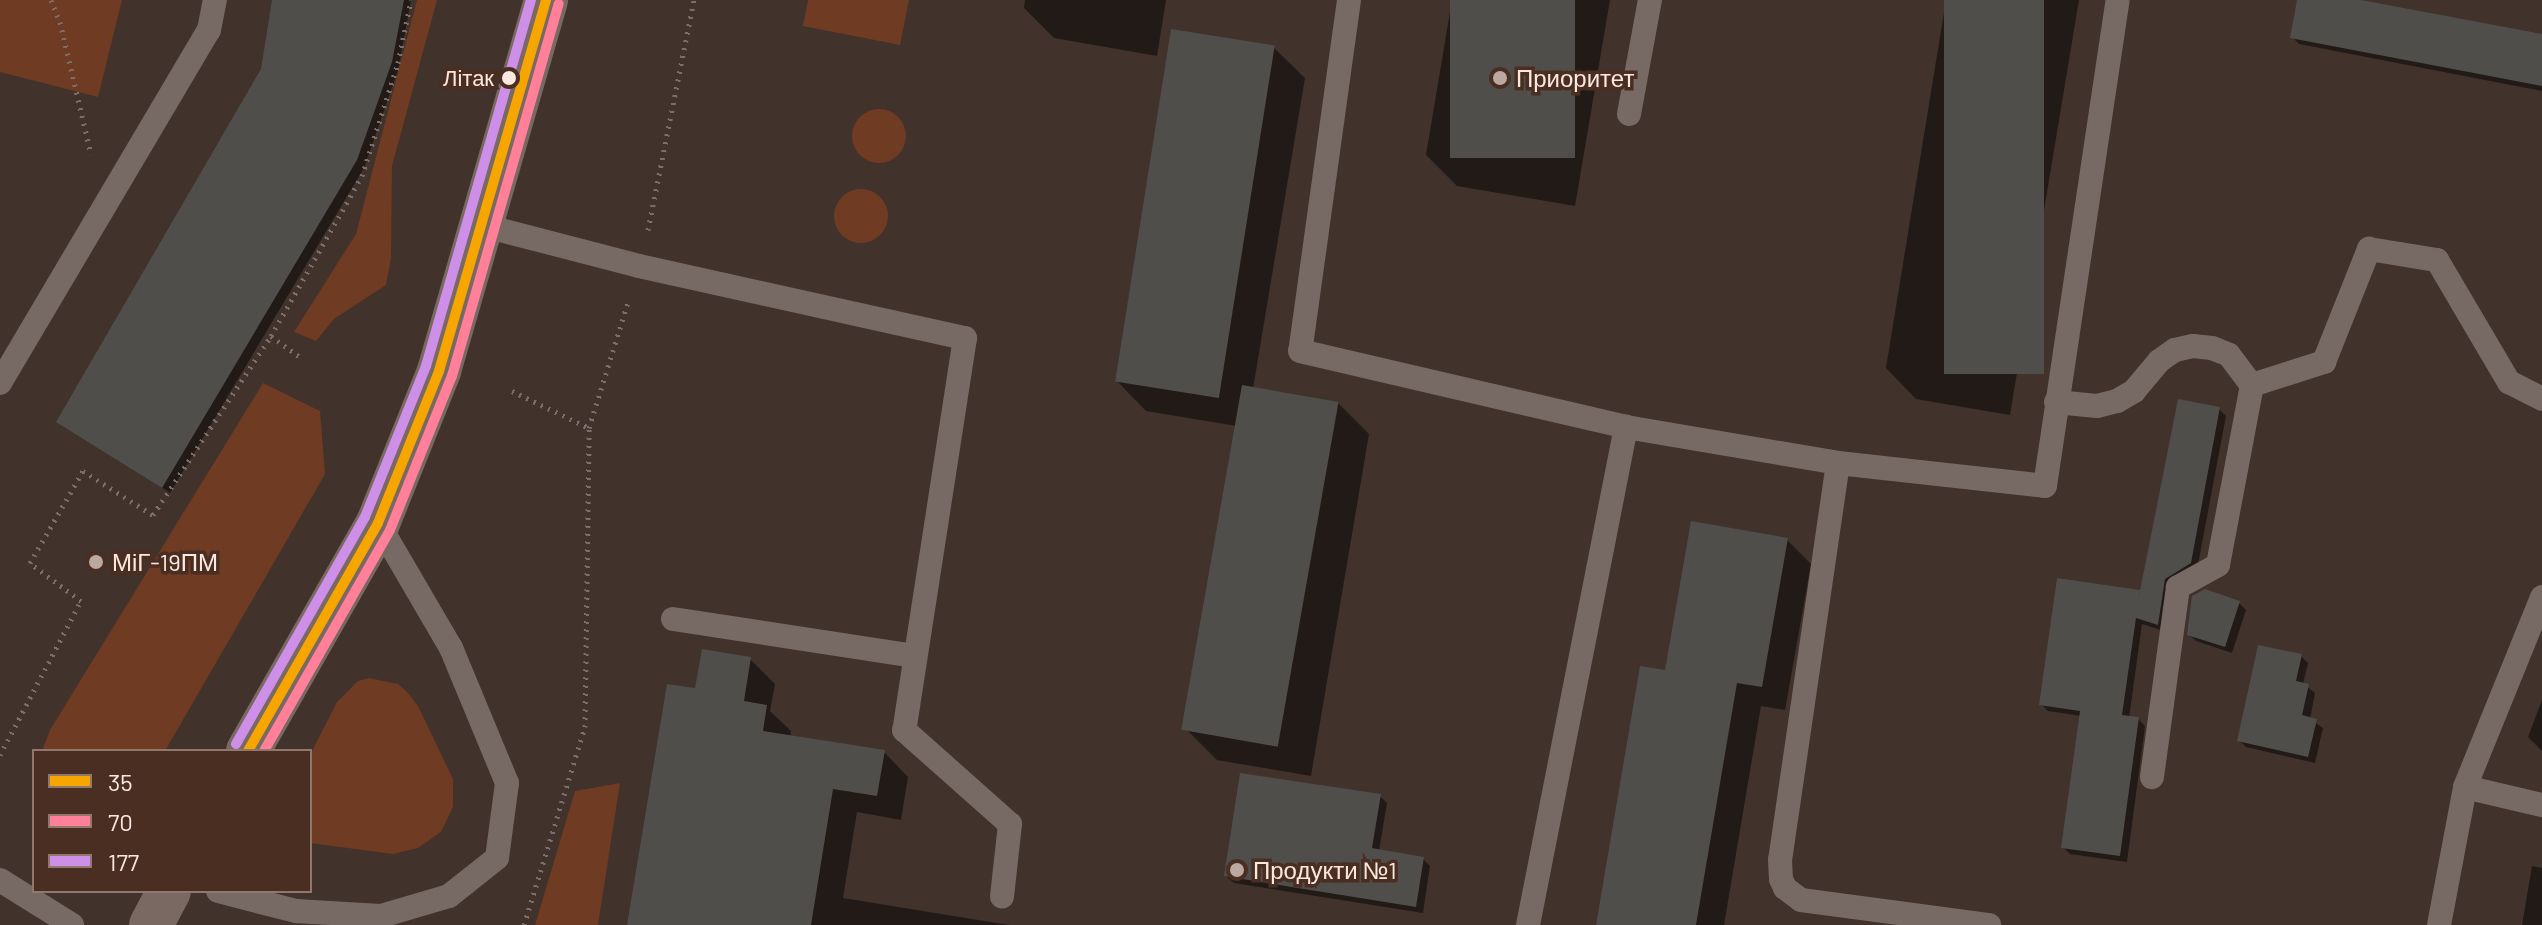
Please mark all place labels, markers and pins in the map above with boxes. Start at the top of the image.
place label: Приоритет [1516,64,1634,92]
place label: Літак [443,65,494,91]
marker: Приоритет [1491,69,1509,87]
marker: Літак [501,70,517,86]
place label: МіГ-19ПМ [112,548,218,576]
marker: МіГ-19ПМ [87,553,105,571]
place label: Продукти №1 [1253,856,1397,884]
marker: Продукти №1 [1228,861,1246,879]

